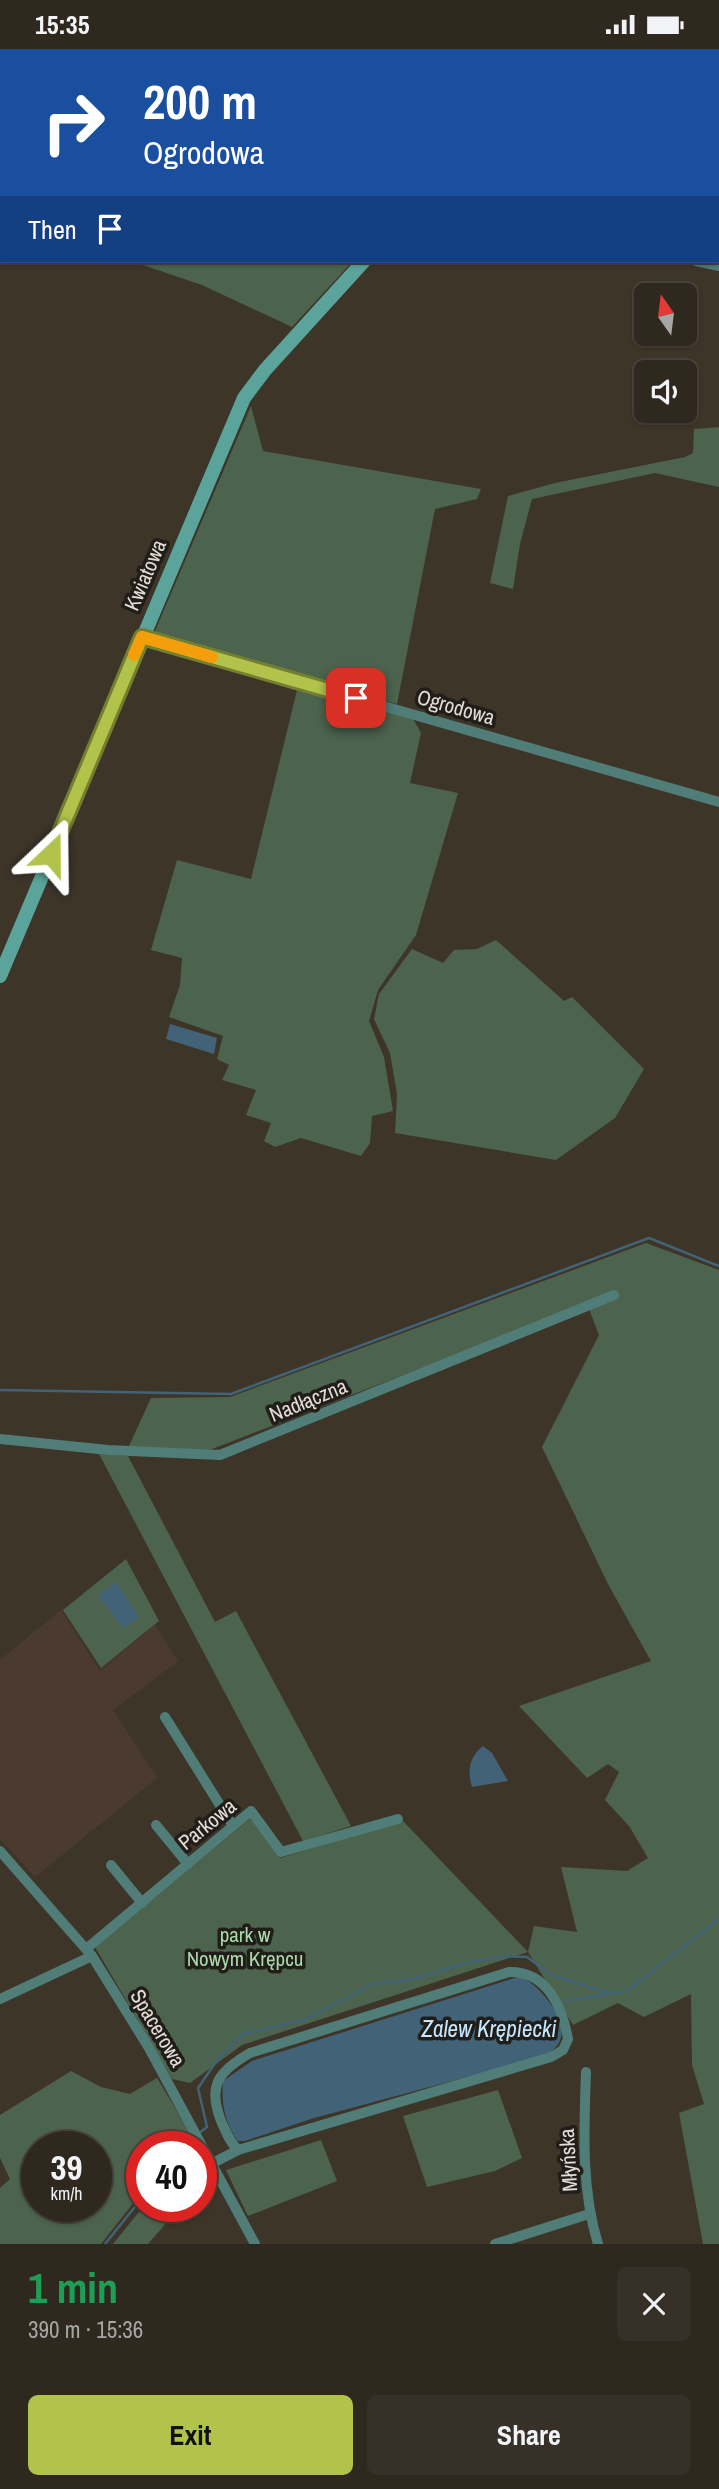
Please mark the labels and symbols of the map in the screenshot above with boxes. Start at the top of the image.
north arrow [634,283,696,347]
street label: Kwiatowa [117,535,173,615]
pin [326,668,386,728]
street label: Ogrodowa [414,682,499,732]
position arrow [14,817,88,891]
street label: Nadłączna [265,1371,352,1429]
street label: Parkowa [172,1791,242,1856]
park label: park w Nowym Krępcu [187,1920,303,1973]
street label: Spacerowa [123,1984,193,2073]
water label: Zalew Krępiecki [420,2013,557,2044]
street label: Młyńska [552,2127,584,2192]
speed limit sign: 40 [126,2131,217,2222]

